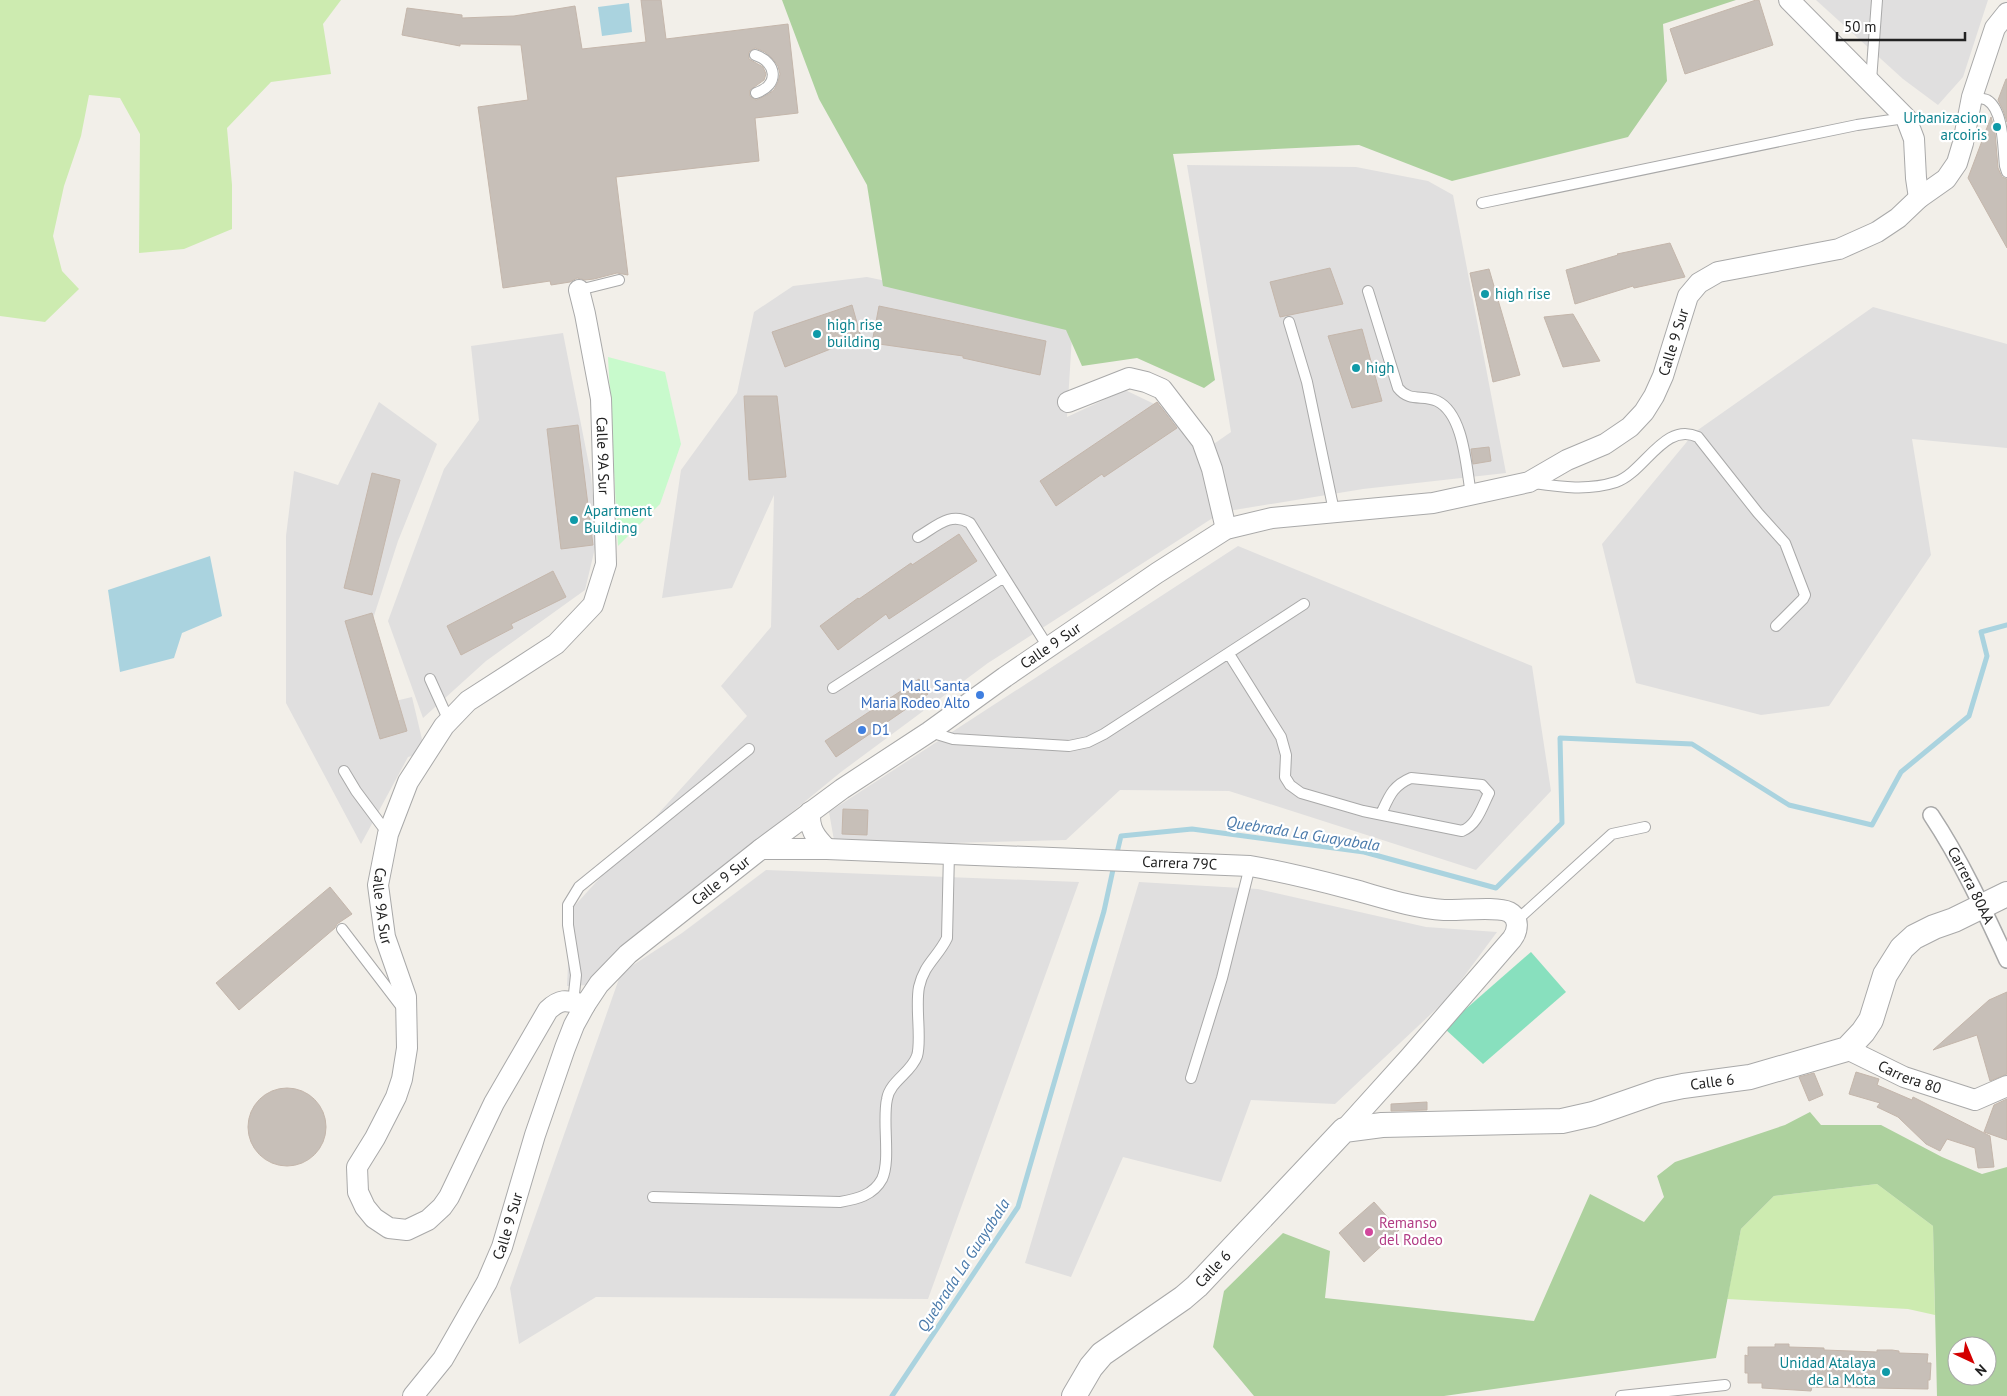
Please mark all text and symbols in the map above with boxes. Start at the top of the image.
scale bar [1837,10,1964,42]
text: 50 m [1844,17,1877,36]
place label: Urbanizacion arcoiris [1903,108,1987,144]
marker: Urbanizacion arcoiris [1991,121,2003,133]
place label: high rise [1495,284,1551,303]
marker: high rise [1479,288,1491,300]
street label: Calle 9 Sur [1654,306,1692,378]
place label: high rise building [827,315,883,351]
marker: high rise building [811,328,823,340]
place label: high [1366,358,1395,377]
marker: high [1350,362,1362,374]
street label: Calle 9A Sur [593,417,614,495]
place label: Apartment Building [584,501,652,537]
marker: Apartment Building [568,514,580,526]
street label: Calle 9 Sur [1016,618,1084,673]
place label: Mall Santa Maria Rodeo Alto [861,676,970,712]
marker: Mall Santa Maria Rodeo Alto [974,689,986,701]
place label: D1 [872,720,890,739]
marker: D1 [856,724,868,736]
water label: Quebrada La Guayabala [1225,811,1381,855]
street label: Carrera 80AA [1944,843,1999,927]
street label: Calle 9 Sur [687,851,754,909]
street label: Carrera 79C [1142,852,1218,874]
street label: Calle 9A Sur [369,866,397,947]
street label: Carrera 80 [1875,1056,1944,1098]
street label: Calle 6 [1689,1069,1735,1094]
street label: Calle 9 Sur [488,1190,527,1263]
water label: Quebrada La Guayabala [912,1194,1014,1335]
place label: Remanso del Rodeo [1379,1213,1443,1249]
marker: Remanso del Rodeo [1363,1226,1375,1238]
street label: Calle 6 [1191,1246,1235,1291]
north arrow [1947,1336,1997,1386]
place label: Unidad Atalaya de la Mota [1780,1353,1876,1389]
text: N [1971,1361,1991,1380]
marker: Unidad Atalaya de la Mota [1880,1366,1892,1378]

